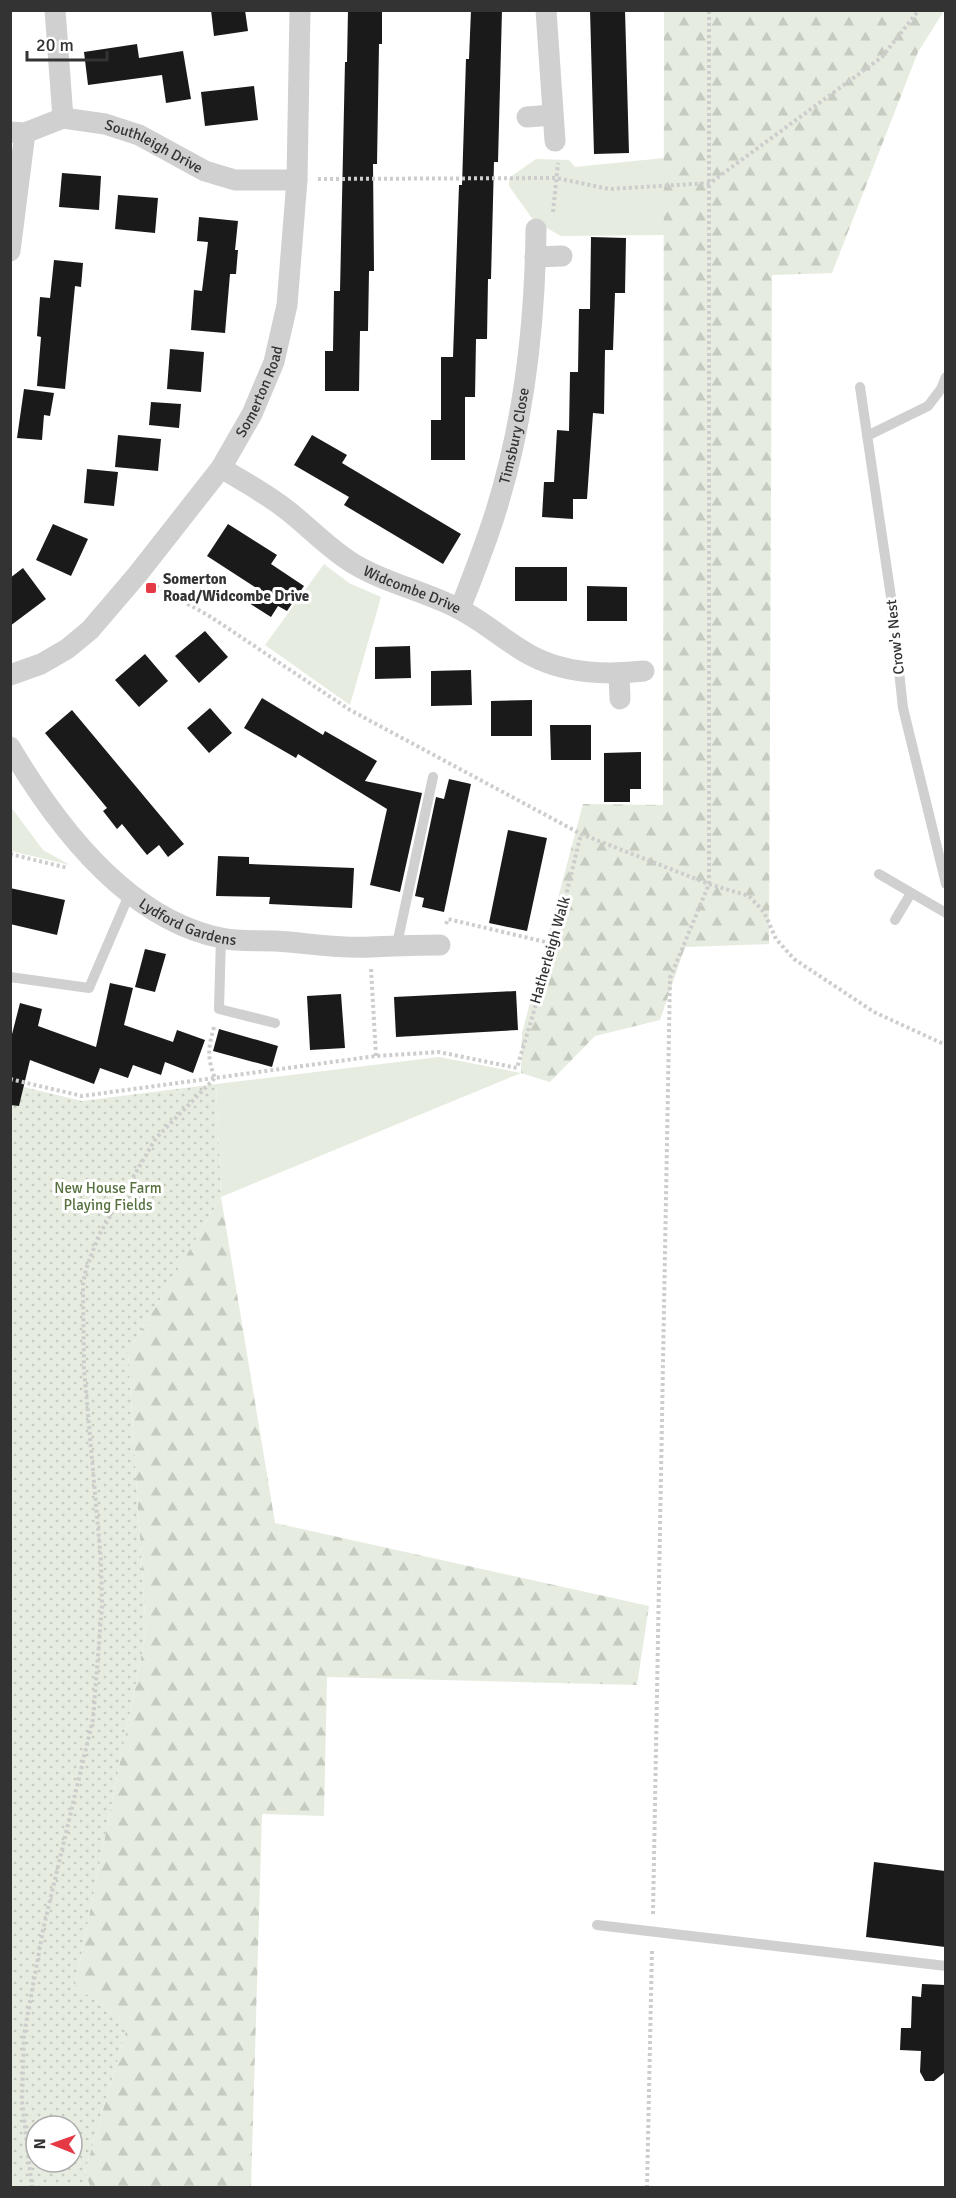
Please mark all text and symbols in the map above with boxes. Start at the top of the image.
scale bar [27,24,106,62]
text: 20 m [36,34,74,56]
street label: Southleigh Drive [103,116,206,177]
street label: Somerton Road [232,344,286,441]
street label: Timsbury Close [495,386,533,486]
street label: Widcombe Drive [360,562,464,618]
place label: Somerton Road/Widcombe Drive [163,570,309,605]
marker: Somerton Road/Widcombe Drive [144,581,158,595]
street label: Crow's Nest [882,599,908,675]
street label: Lydford Gardens [136,894,238,949]
street label: Hatherleigh Walk [526,894,574,1006]
park label: New House Farm Playing Fields [54,1179,162,1214]
north arrow [24,2114,84,2174]
text: N [30,2138,50,2149]

